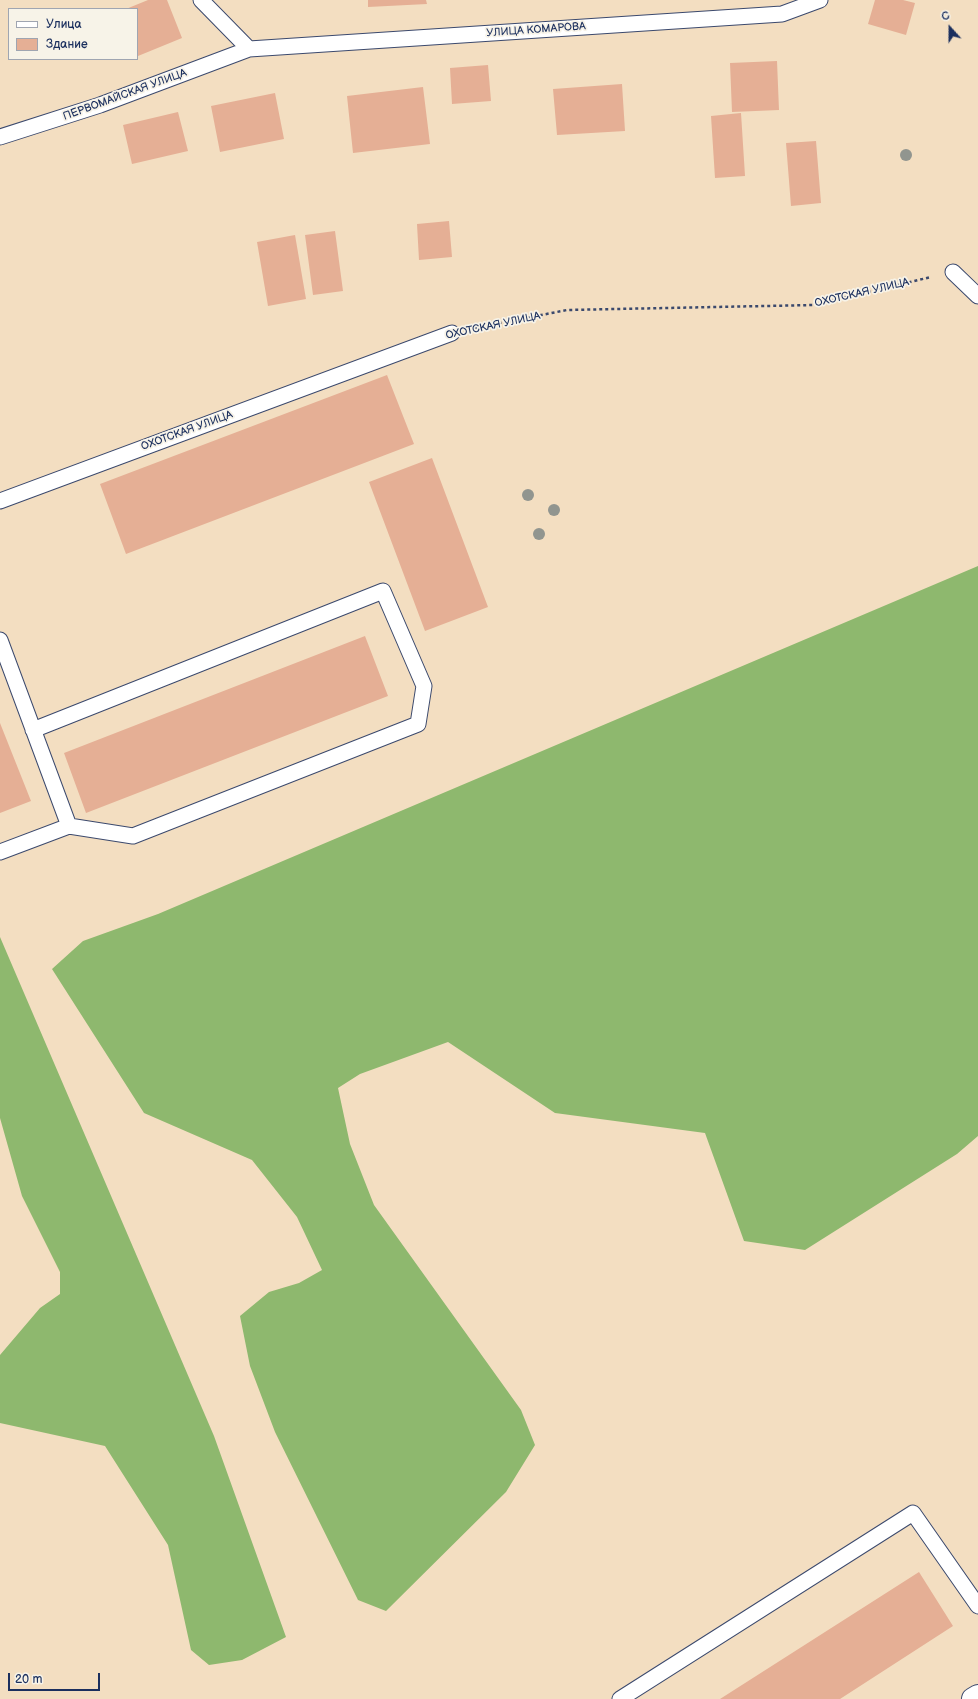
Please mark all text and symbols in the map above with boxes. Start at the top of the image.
legend [8,8,138,60]
north arrow [930,8,970,48]
text: С [940,9,951,24]
text: Улица [46,17,82,32]
street label: УЛИЦА КОМАРОВА [486,20,586,40]
text: Здание [46,37,88,52]
street label: ПЕРВОМАЙСКАЯ УЛИЦА [61,66,189,124]
street label: ОХОТСКАЯ УЛИЦА [814,276,910,310]
street label: ОХОТСКАЯ УЛИЦА [444,310,542,342]
street label: ОХОТСКАЯ УЛИЦА [139,408,235,454]
scale bar [10,1665,102,1691]
text: 20 m [15,1672,42,1687]

